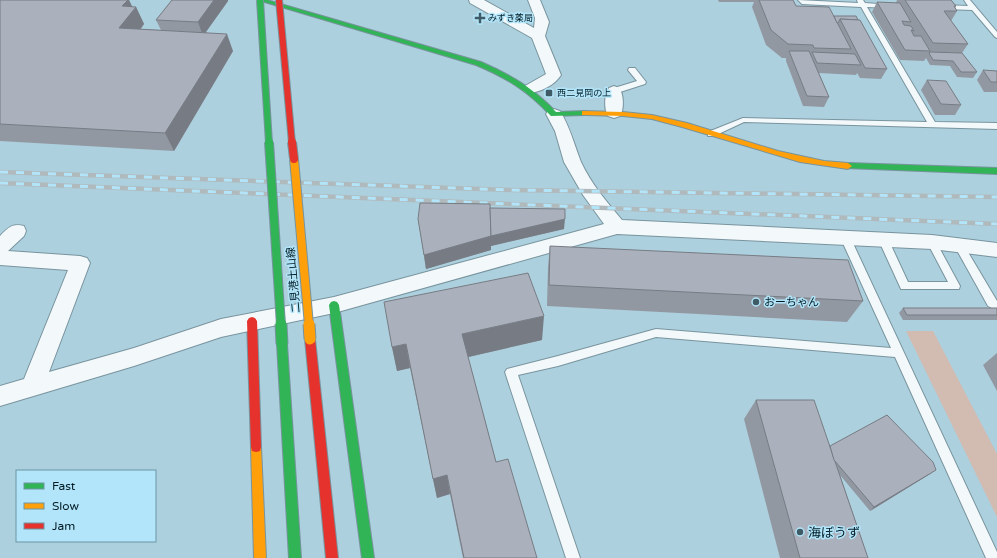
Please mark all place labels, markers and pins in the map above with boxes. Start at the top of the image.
marker: みずき薬局 [475,13,485,23]
place label: みずき薬局 [488,13,533,24]
marker: 西二見岡の上 [544,88,554,98]
place label: 西二見岡の上 [557,88,611,99]
place label: おーちゃん [764,296,819,309]
marker: おーちゃん [751,297,761,307]
place label: 海ぼうず [808,525,860,541]
marker: 海ぼうず [795,527,805,537]

